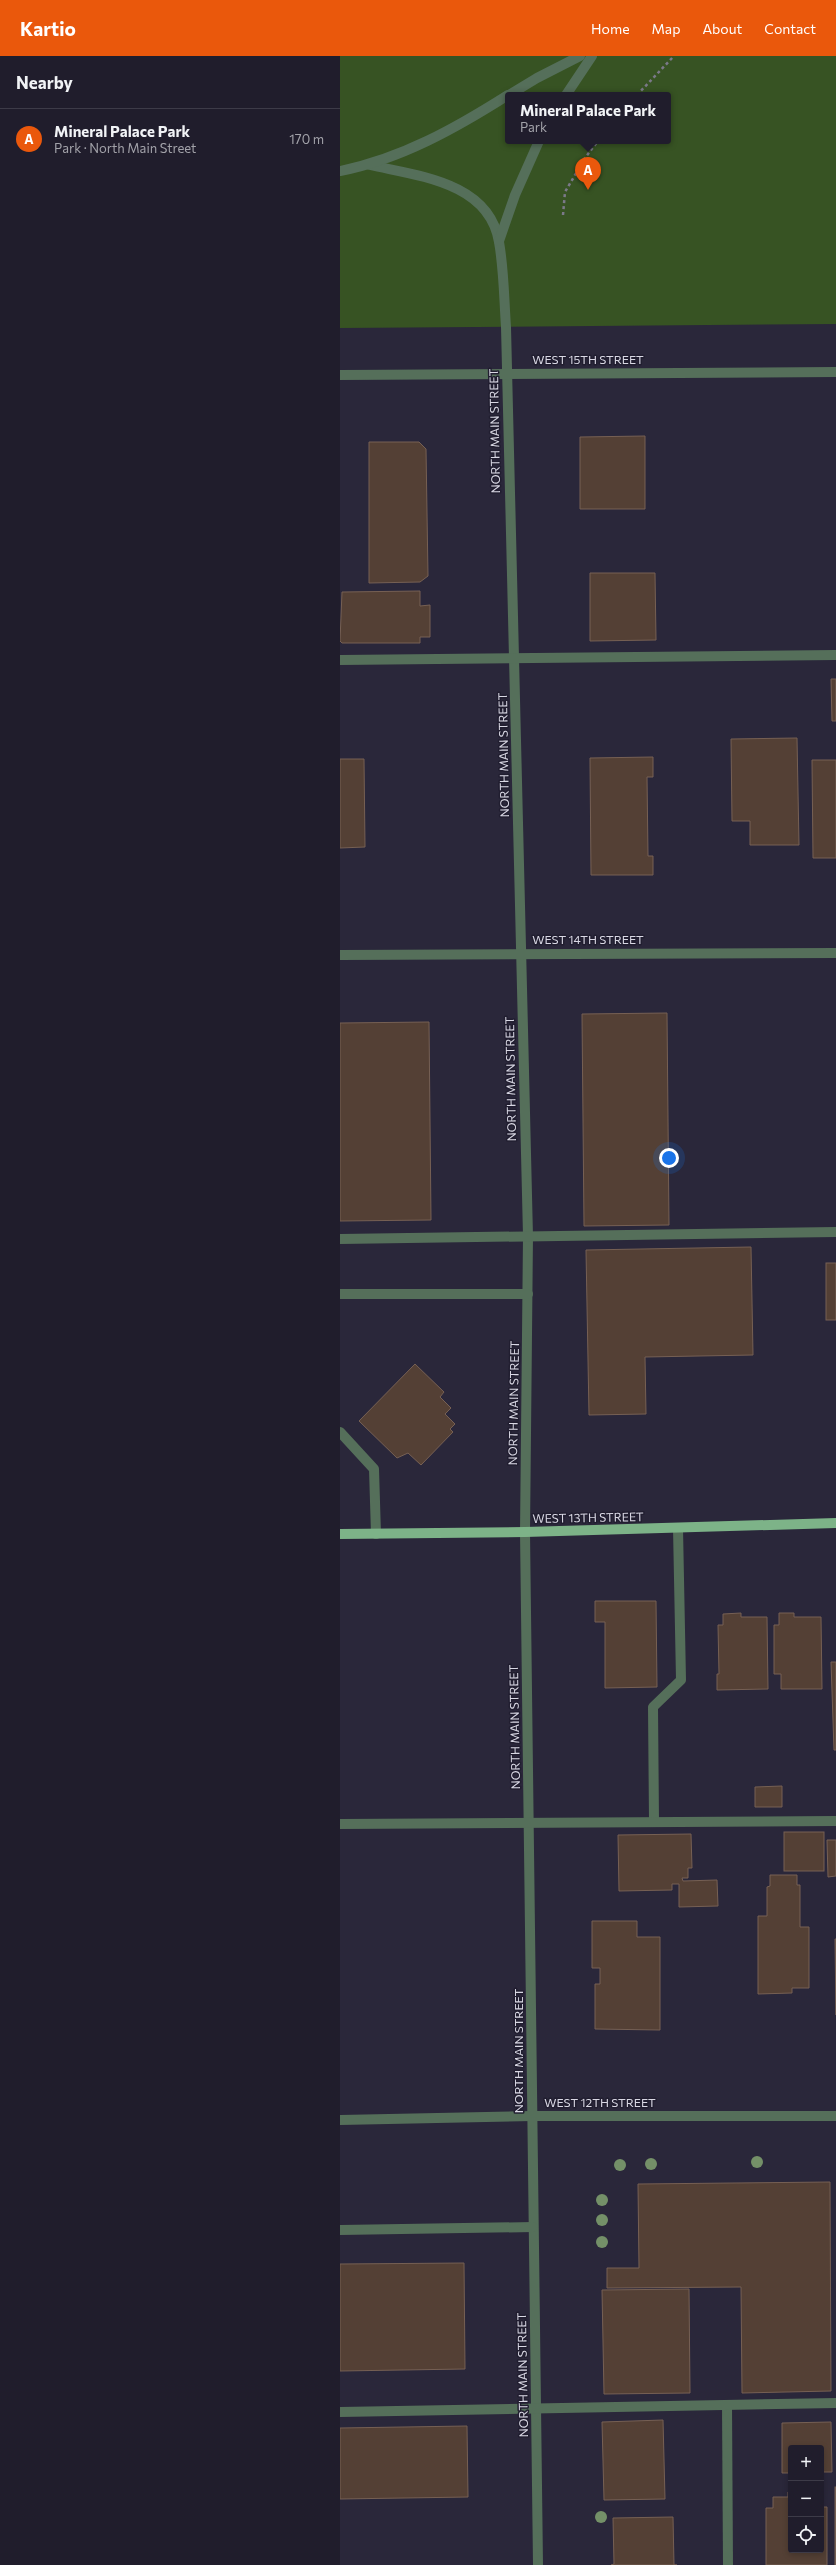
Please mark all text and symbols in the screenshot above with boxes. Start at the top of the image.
text: Kartio [20,17,76,40]
text: Home [591,20,630,37]
text: Map [652,20,680,37]
text: About [702,20,742,37]
text: Contact [764,20,816,37]
text: Nearby [16,72,73,93]
popup [505,92,671,144]
text: Mineral Palace Park [520,101,656,119]
text: Park [520,119,547,135]
text: Mineral Palace Park [54,122,190,140]
text: A [24,131,34,147]
text: 170 m [289,131,324,147]
text: Park · North Main Street [54,140,196,156]
pin: A [575,157,601,190]
street label: WEST 15TH STREET [532,352,644,366]
street label: NORTH MAIN STREET [486,368,502,493]
street label: NORTH MAIN STREET [495,692,511,817]
street label: WEST 14TH STREET [532,932,644,946]
street label: NORTH MAIN STREET [502,1016,518,1141]
your location [659,1148,679,1168]
street label: NORTH MAIN STREET [505,1340,521,1465]
street label: WEST 13TH STREET [532,1509,644,1525]
street label: NORTH MAIN STREET [506,1664,522,1789]
street label: NORTH MAIN STREET [511,1988,525,2113]
street label: WEST 12TH STREET [544,2095,656,2109]
street label: NORTH MAIN STREET [514,2312,530,2437]
map controls [788,2445,824,2553]
button: + [788,2445,824,2481]
button: − [788,2481,824,2517]
button: locate [788,2517,824,2553]

